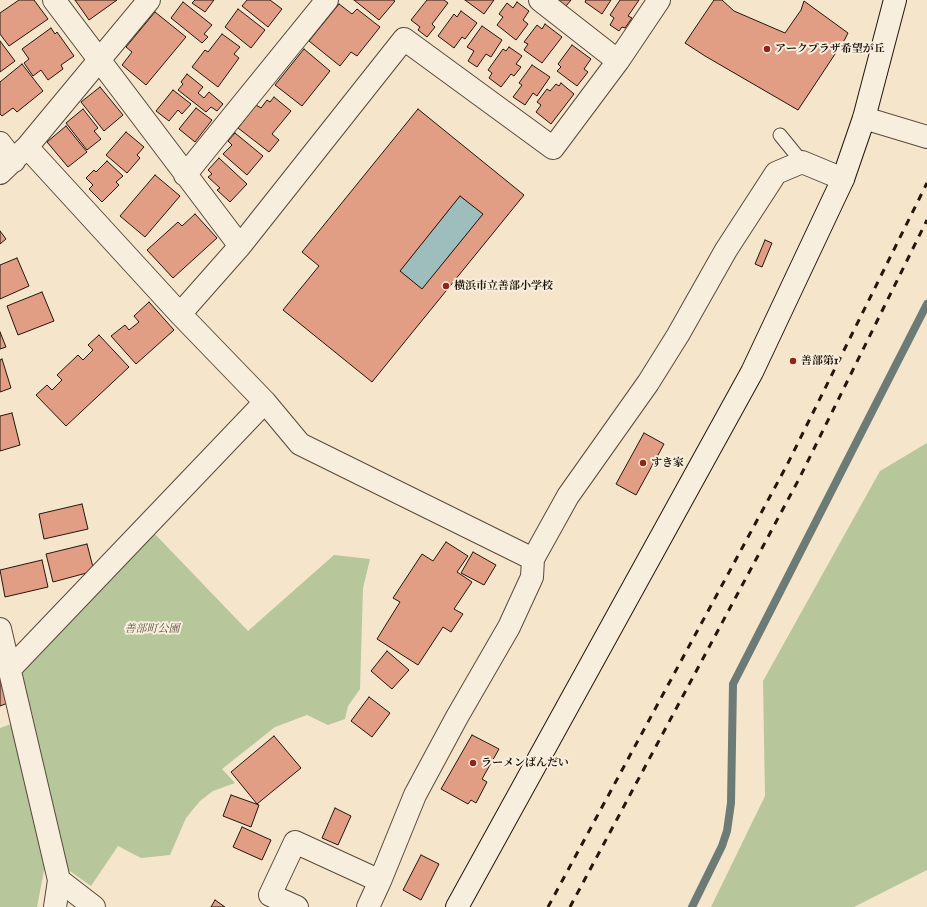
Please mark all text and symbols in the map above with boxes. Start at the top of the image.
place label: アークプラザ希望が丘 [775,42,885,56]
marker: アークプラザ希望が丘 [762,44,772,54]
place label: 横浜市立善部小学校 [454,279,553,293]
marker: 横浜市立善部小学校 [441,281,451,291]
place label: 善部第1 [801,354,838,368]
marker: 善部第1 [788,356,798,366]
place label: すき家 [651,456,684,470]
marker: すき家 [638,458,648,468]
park label: 善部町公園 [125,622,179,636]
place label: ラーメンばんだい [481,756,569,770]
marker: ラーメンばんだい [468,758,478,768]

